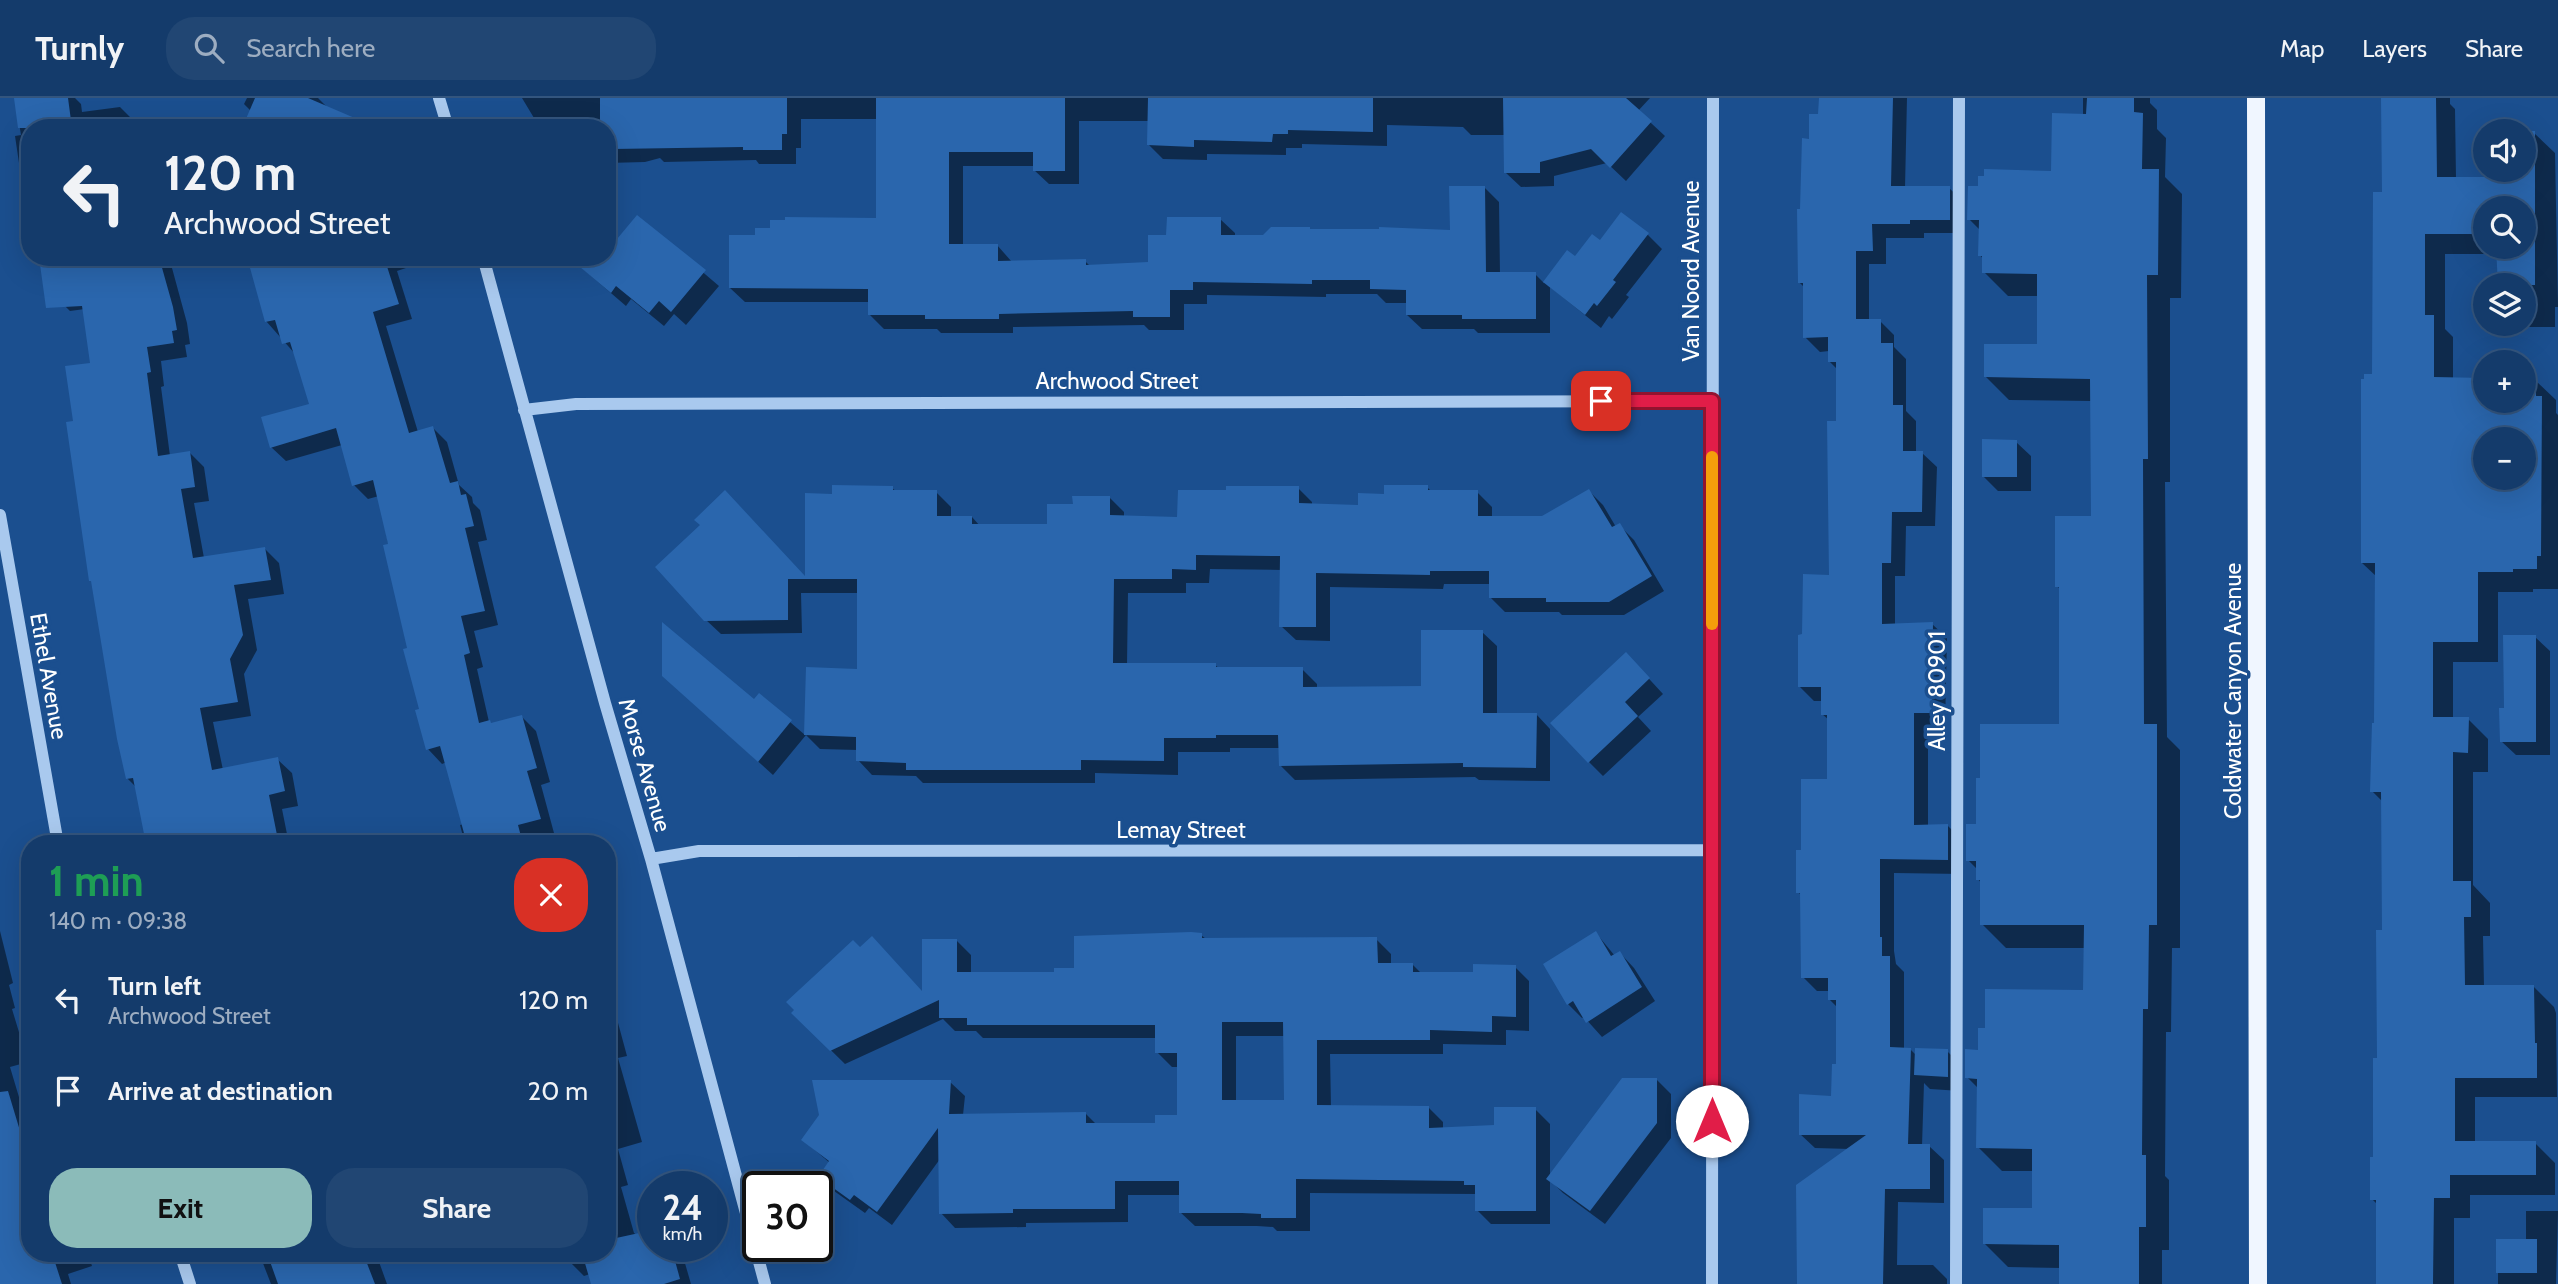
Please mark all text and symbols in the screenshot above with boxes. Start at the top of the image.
search box [166,17,656,80]
text: Turnly [35,28,124,68]
icon: search [190,29,228,67]
text: Search here [246,32,375,64]
text: Map [2280,34,2324,63]
text: Layers [2362,34,2427,63]
text: Share [2465,34,2523,63]
map controls [2473,119,2536,490]
button: sound [2473,119,2536,182]
text: 120 m [164,143,296,202]
icon: left [49,147,140,238]
street label: Van Noord Avenue [1677,180,1705,362]
button: search [2473,196,2536,259]
text: Archwood Street [164,203,390,242]
button: layers [2473,273,2536,336]
button: + [2473,350,2536,413]
street label: Archwood Street [1036,367,1199,395]
pin [1571,371,1631,431]
icon: arrive [1582,382,1620,420]
button: − [2473,427,2536,490]
street label: Coldwater Canyon Avenue [2219,562,2247,819]
street label: Ethel Avenue [24,611,74,742]
street label: Alley 80901 [1923,631,1951,751]
street label: Morse Avenue [613,695,677,835]
street label: Lemay Street [1116,816,1246,844]
text: 1 min [49,855,144,907]
button: close [514,858,588,932]
text: 140 m · 09:38 [49,907,187,935]
text: Turn left [108,970,201,1002]
icon: left [49,981,87,1019]
text: 120 m [519,984,588,1016]
text: Archwood Street [108,1002,271,1030]
icon: arrive [49,1072,87,1110]
text: Arrive at destination [108,1075,333,1107]
text: 20 m [528,1075,588,1107]
position arrow [1675,1084,1749,1158]
button: Exit [49,1168,312,1248]
button: Share [326,1168,588,1248]
speed limit sign: 30 [742,1171,833,1262]
text: 24 [662,1186,703,1229]
text: km/h [663,1223,702,1245]

